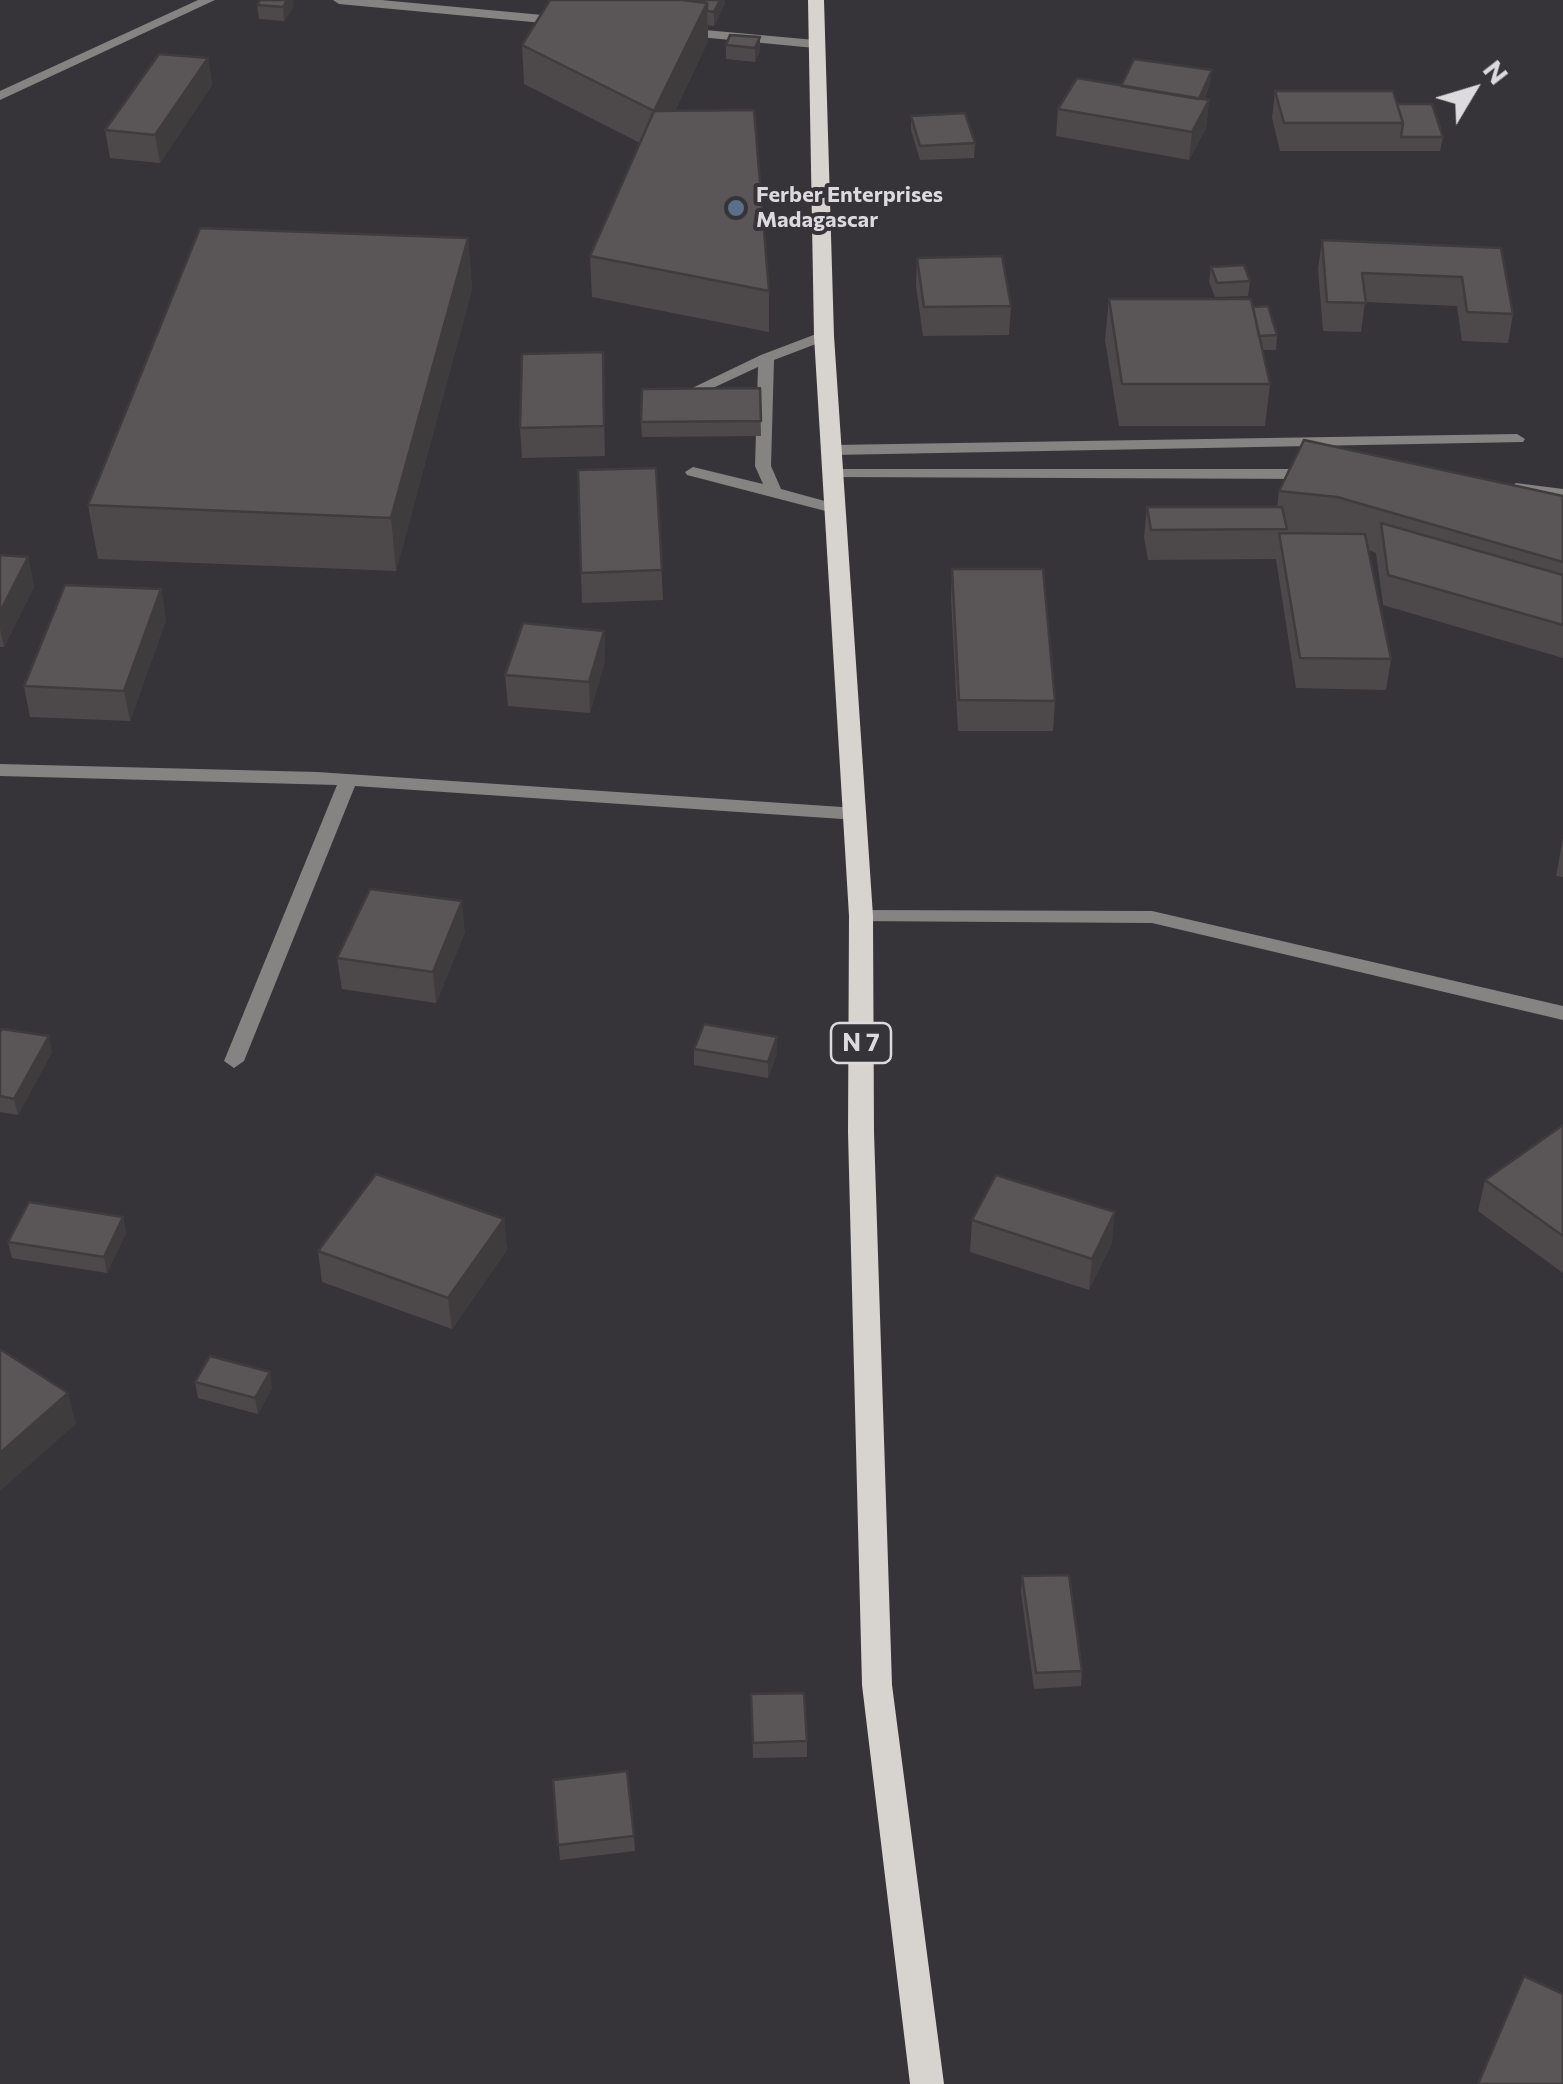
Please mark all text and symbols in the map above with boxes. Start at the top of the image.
north arrow [1423,40,1523,140]
text: N [1477,53,1517,90]
place label: Ferber Enterprises Madagascar [756,182,943,234]
marker: Ferber Enterprises Madagascar [725,197,747,219]
road number: N 7 [831,1023,891,1063]

